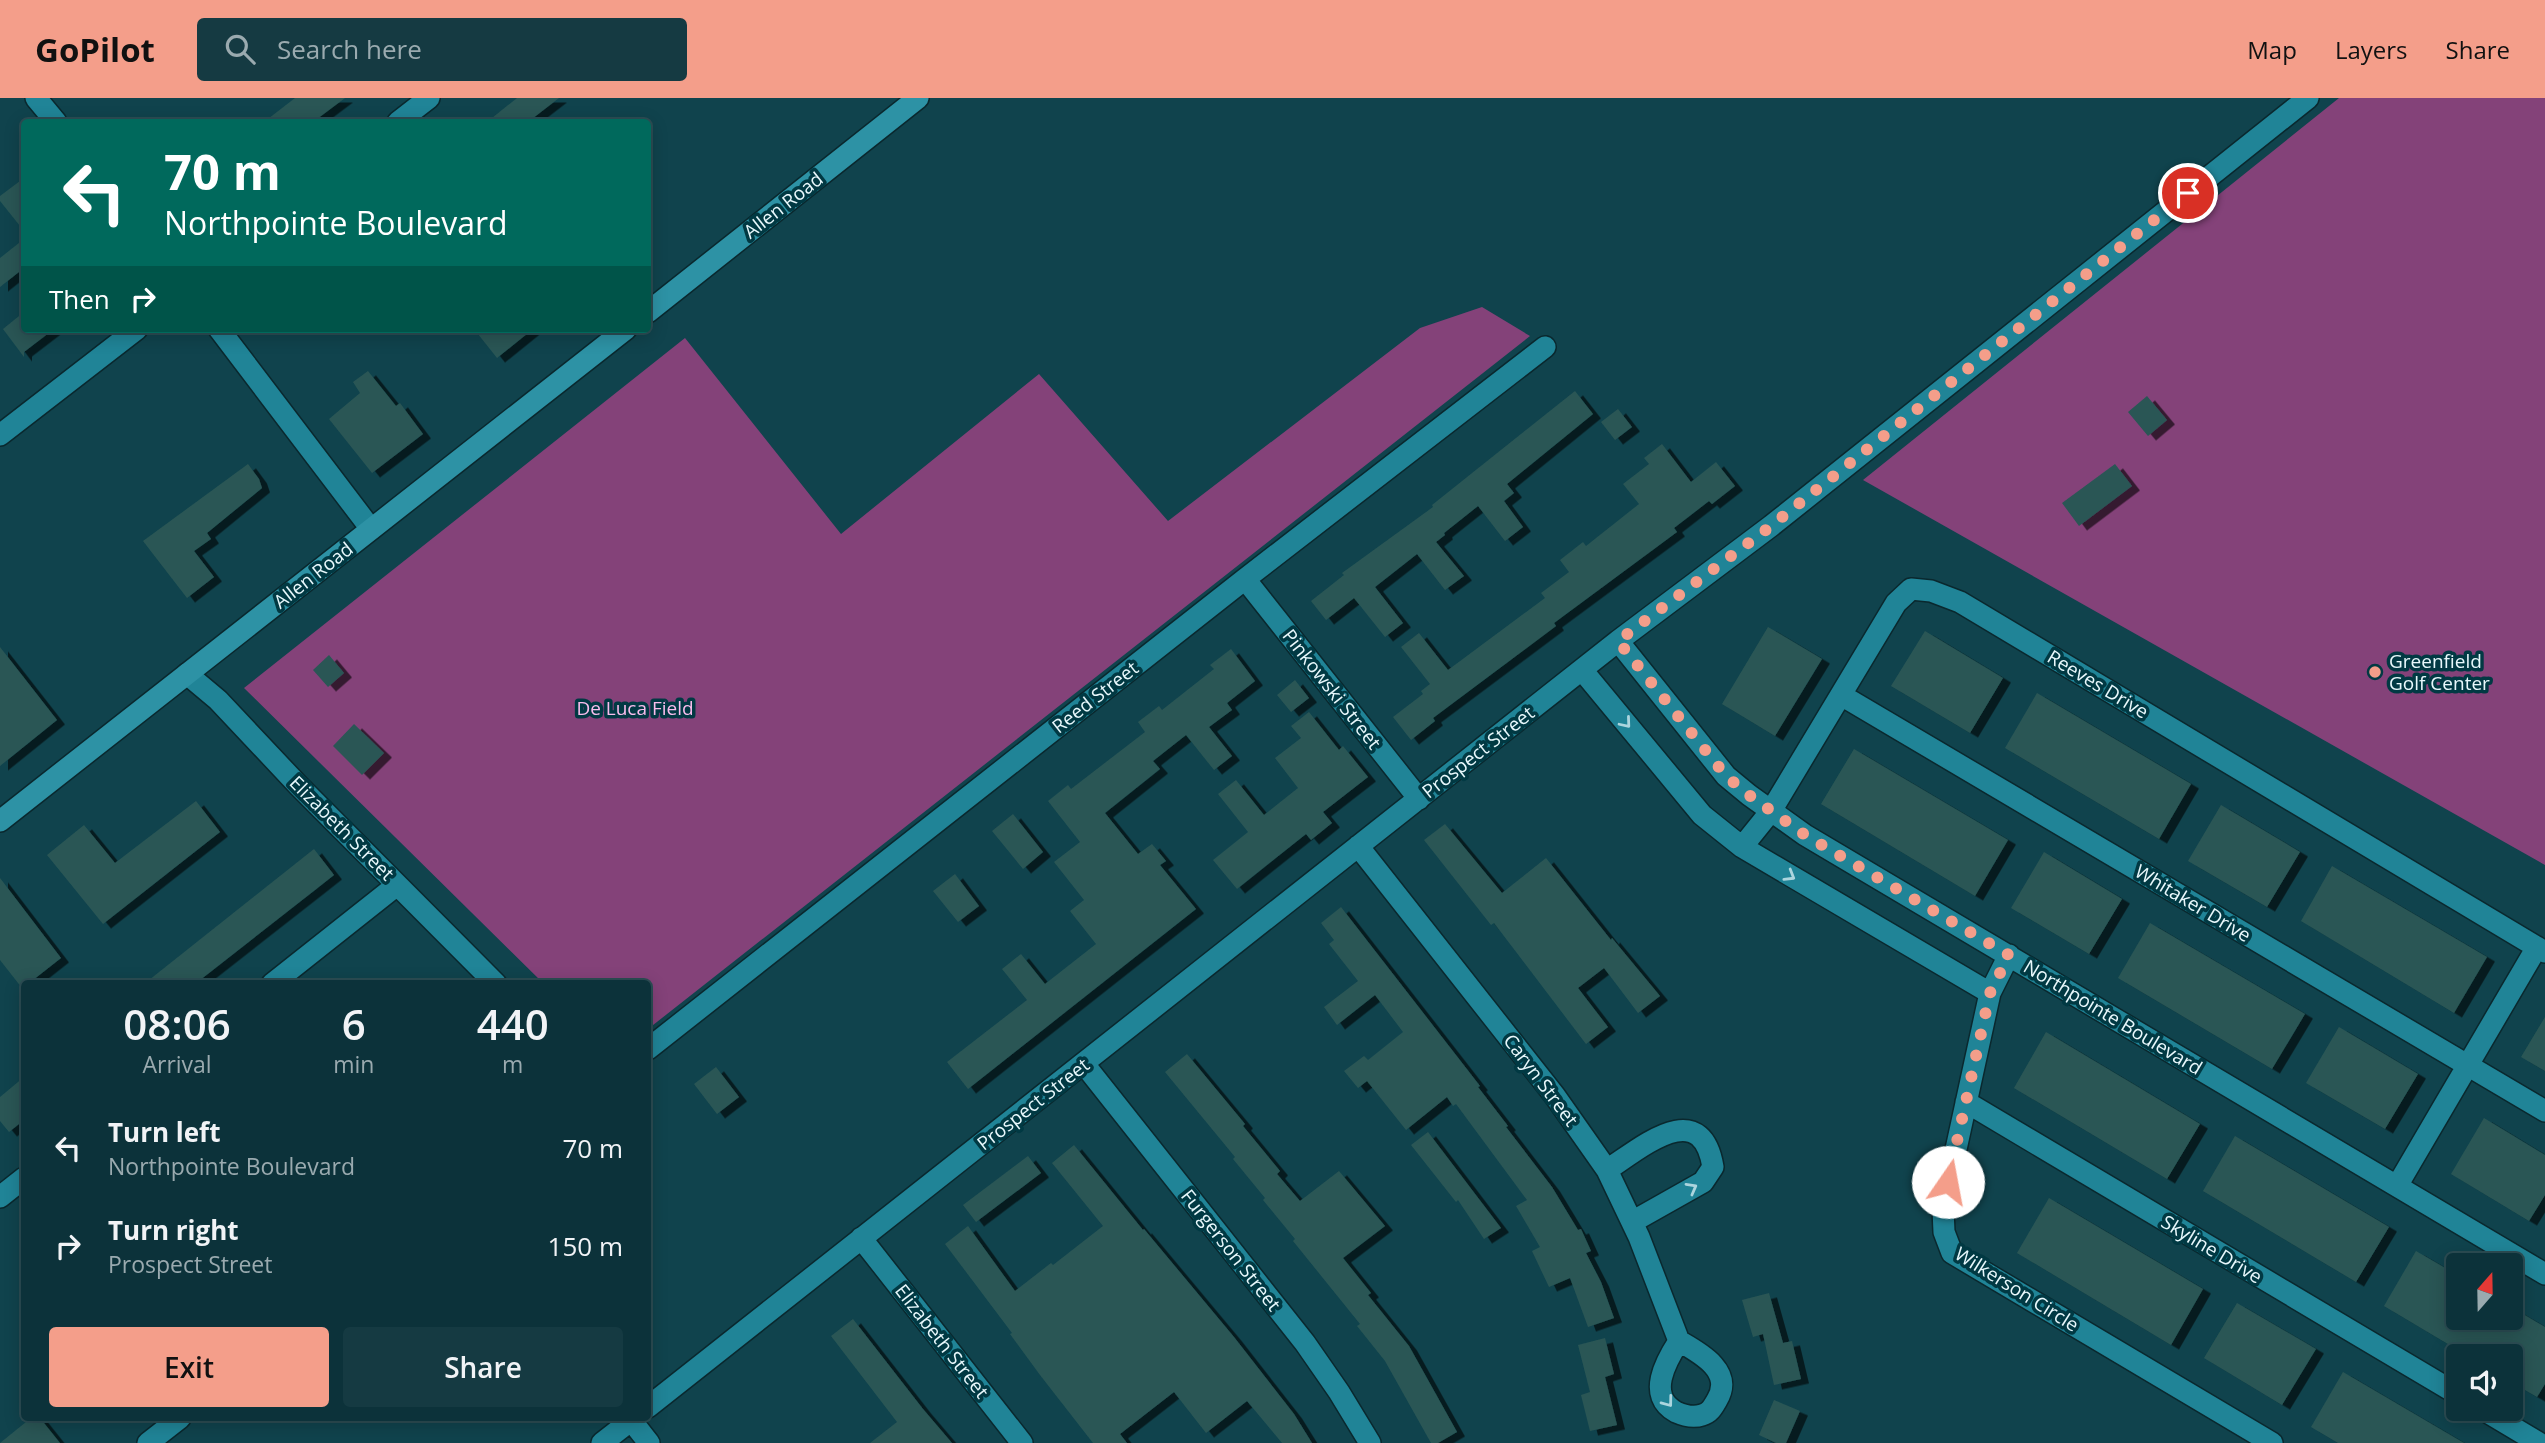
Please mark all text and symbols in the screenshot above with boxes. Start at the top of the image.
search box [197,18,687,81]
text: GoPilot [35,27,155,72]
icon: search [221,30,259,68]
text: Search here [277,31,422,67]
text: Map [2247,33,2297,66]
text: Layers [2335,33,2408,66]
text: Share [2446,33,2510,66]
text: 70 m [164,138,281,204]
icon: left [49,147,140,238]
pin [2158,163,2218,223]
street label: Allen Road [738,166,828,244]
icon: arrive [2169,174,2207,212]
text: Northpointe Boulevard [164,201,508,244]
icon: right [124,280,162,318]
text: Then [49,281,110,317]
street label: Allen Road [268,536,358,614]
street label: Pinkowski Street [1277,624,1387,755]
street label: Reeves Drive [2043,644,2153,724]
place label: Greenfield Golf Center [2389,648,2490,696]
street label: Reed Street [1047,655,1144,739]
marker: Greenfield Golf Center [2367,664,2383,680]
park label: De Luca Field [576,695,694,721]
street label: Prospect Street [1416,700,1540,804]
one-way arrow [1617,715,1630,727]
street label: Elizabeth Street [284,770,400,886]
street label: Whitaker Drive [2130,858,2256,948]
one-way arrow [1783,868,1796,881]
street label: Northpointe Boulevard [2019,953,2207,1081]
text: 08:06 [123,995,231,1052]
text: 6 [342,995,366,1052]
text: 440 [477,995,549,1052]
street label: Caryn Street [1498,1028,1584,1132]
text: Arrival [142,1048,212,1080]
text: min [333,1048,374,1080]
text: m [502,1048,523,1080]
street label: Prospect Street [971,1052,1095,1156]
text: Turn left [108,1114,220,1150]
icon: left [49,1129,87,1167]
text: 70 m [562,1130,623,1166]
position arrow [1911,1145,1985,1219]
text: Northpointe Boulevard [108,1150,355,1182]
one-way arrow [1684,1183,1697,1197]
street label: Furgerson Street [1175,1184,1287,1317]
street label: Skyline Drive [2157,1209,2267,1289]
text: Turn right [108,1212,239,1248]
icon: right [49,1227,87,1265]
text: 150 m [548,1228,623,1264]
street label: Wilkerson Circle [1950,1240,2084,1338]
text: Prospect Street [108,1248,272,1280]
north arrow [2446,1253,2524,1330]
map controls [2446,1253,2523,1421]
street label: Elizabeth Street [889,1278,995,1404]
button: Exit [49,1327,329,1407]
button: Share [343,1327,623,1407]
button: sound [2446,1344,2523,1421]
one-way arrow [1660,1394,1672,1406]

